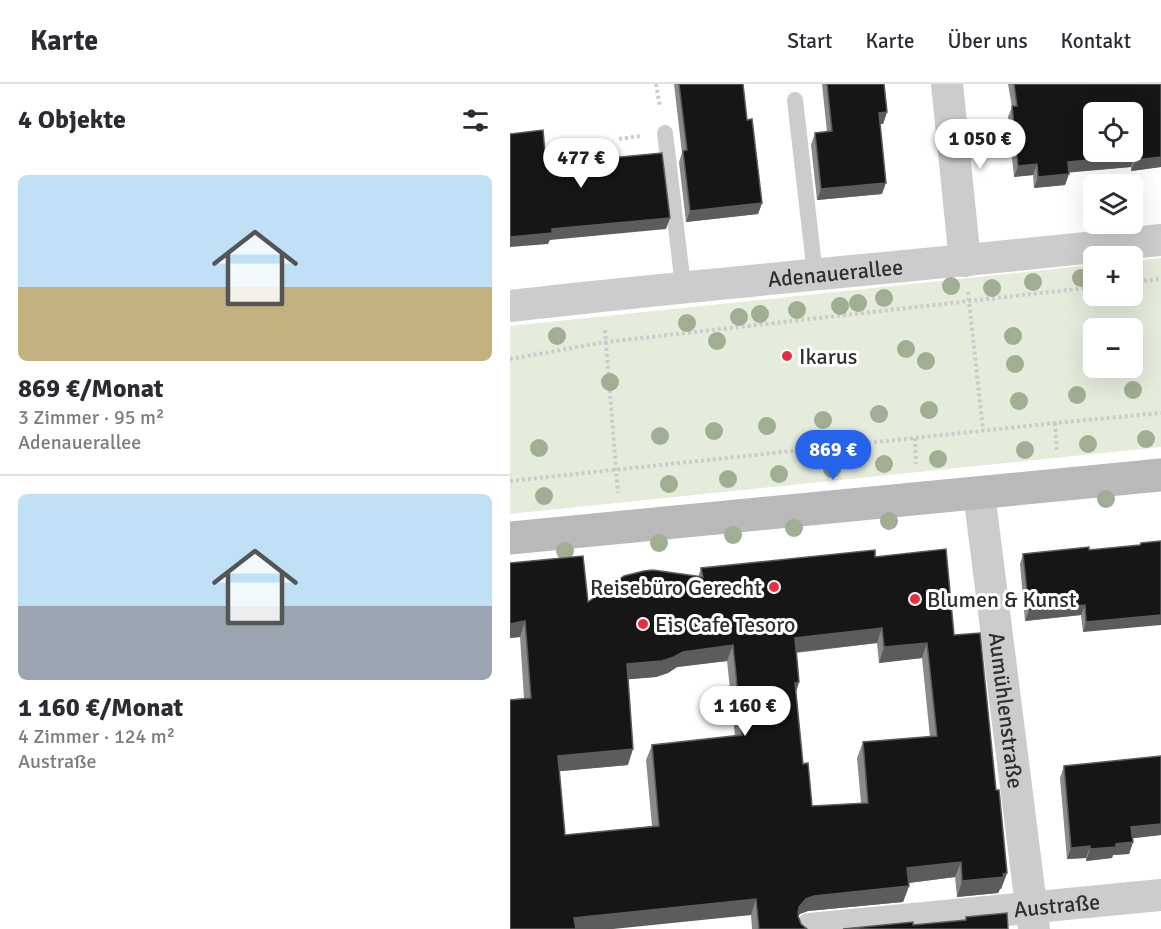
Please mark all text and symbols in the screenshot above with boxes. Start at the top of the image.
text: Karte [30,24,98,58]
text: Start [787,28,832,54]
text: Karte [865,28,914,54]
text: Über uns [947,28,1028,54]
text: Kontakt [1061,28,1131,54]
map controls [1083,102,1143,378]
button: locate [1083,102,1143,162]
text: 4 Objekte [18,104,126,136]
icon: filters [459,104,492,137]
pin: 1 050 € [925,119,1035,170]
text: 1 050 € [949,126,1011,151]
pin: 477 € [539,138,623,189]
text: 477 € [557,145,605,170]
button: layers [1083,174,1143,234]
icon: home [201,214,309,322]
button: + [1083,246,1143,306]
street label: Adenauerallee [766,253,904,293]
button: − [1083,318,1143,378]
place label: Ikarus [799,343,857,370]
marker: Ikarus [780,349,794,363]
text: 869 €/Monat [18,373,164,405]
text: 3 Zimmer · 95 m² [18,405,164,430]
text: Adenauerallee [18,430,141,455]
pin: 869 € [791,430,875,481]
text: 869 € [809,437,857,462]
icon: home [201,533,309,641]
place label: Reisebüro Gerecht [590,574,762,601]
marker: Reisebüro Gerecht [767,580,781,594]
place label: Blumen & Kunst [927,586,1077,613]
marker: Blumen & Kunst [908,592,922,606]
place label: Eis Cafe Tesoro [655,611,795,638]
marker: Eis Cafe Tesoro [636,617,650,631]
street label: Aumühlenstraße [983,631,1030,790]
pin: 1 160 € [690,686,800,737]
text: 1 160 €/Monat [18,692,183,724]
text: 1 160 € [714,693,776,718]
text: 4 Zimmer · 124 m² [18,724,175,749]
text: Austraße [18,749,97,774]
street label: Austraße [1012,887,1101,923]

